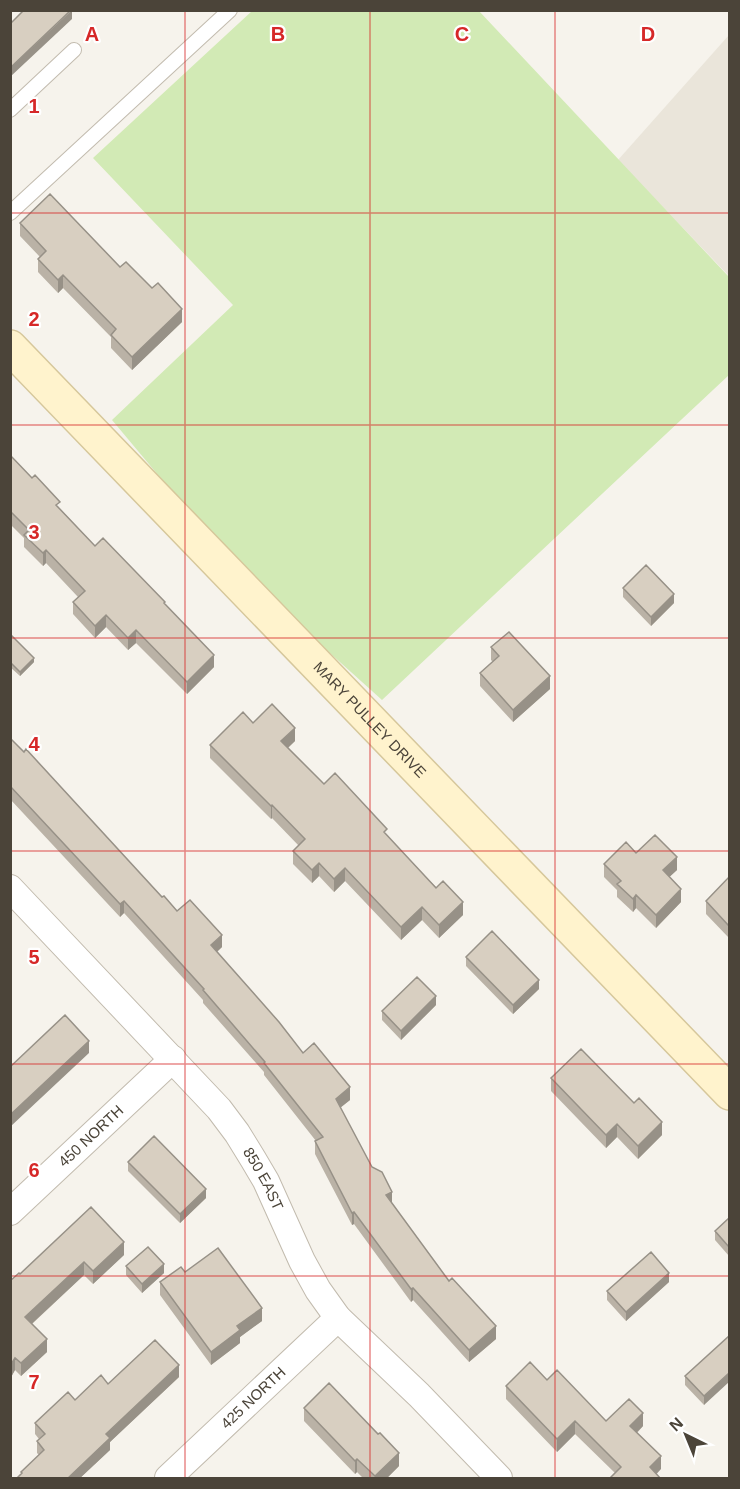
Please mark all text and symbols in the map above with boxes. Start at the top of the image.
text: A [85,23,99,45]
text: B [271,23,285,45]
text: C [455,23,469,45]
text: D [641,23,655,45]
text: 1 [28,95,40,117]
text: 2 [28,308,40,330]
text: 3 [28,521,40,543]
street label: MARY PULLEY DRIVE [310,658,430,781]
text: 4 [28,733,40,755]
text: 5 [28,946,40,968]
street label: 450 NORTH [55,1101,126,1170]
street label: 850 EAST [240,1144,287,1213]
text: 6 [28,1159,40,1181]
street label: 425 NORTH [217,1363,289,1432]
text: 7 [28,1371,40,1393]
north arrow [656,1405,716,1465]
text: N [666,1414,686,1435]

